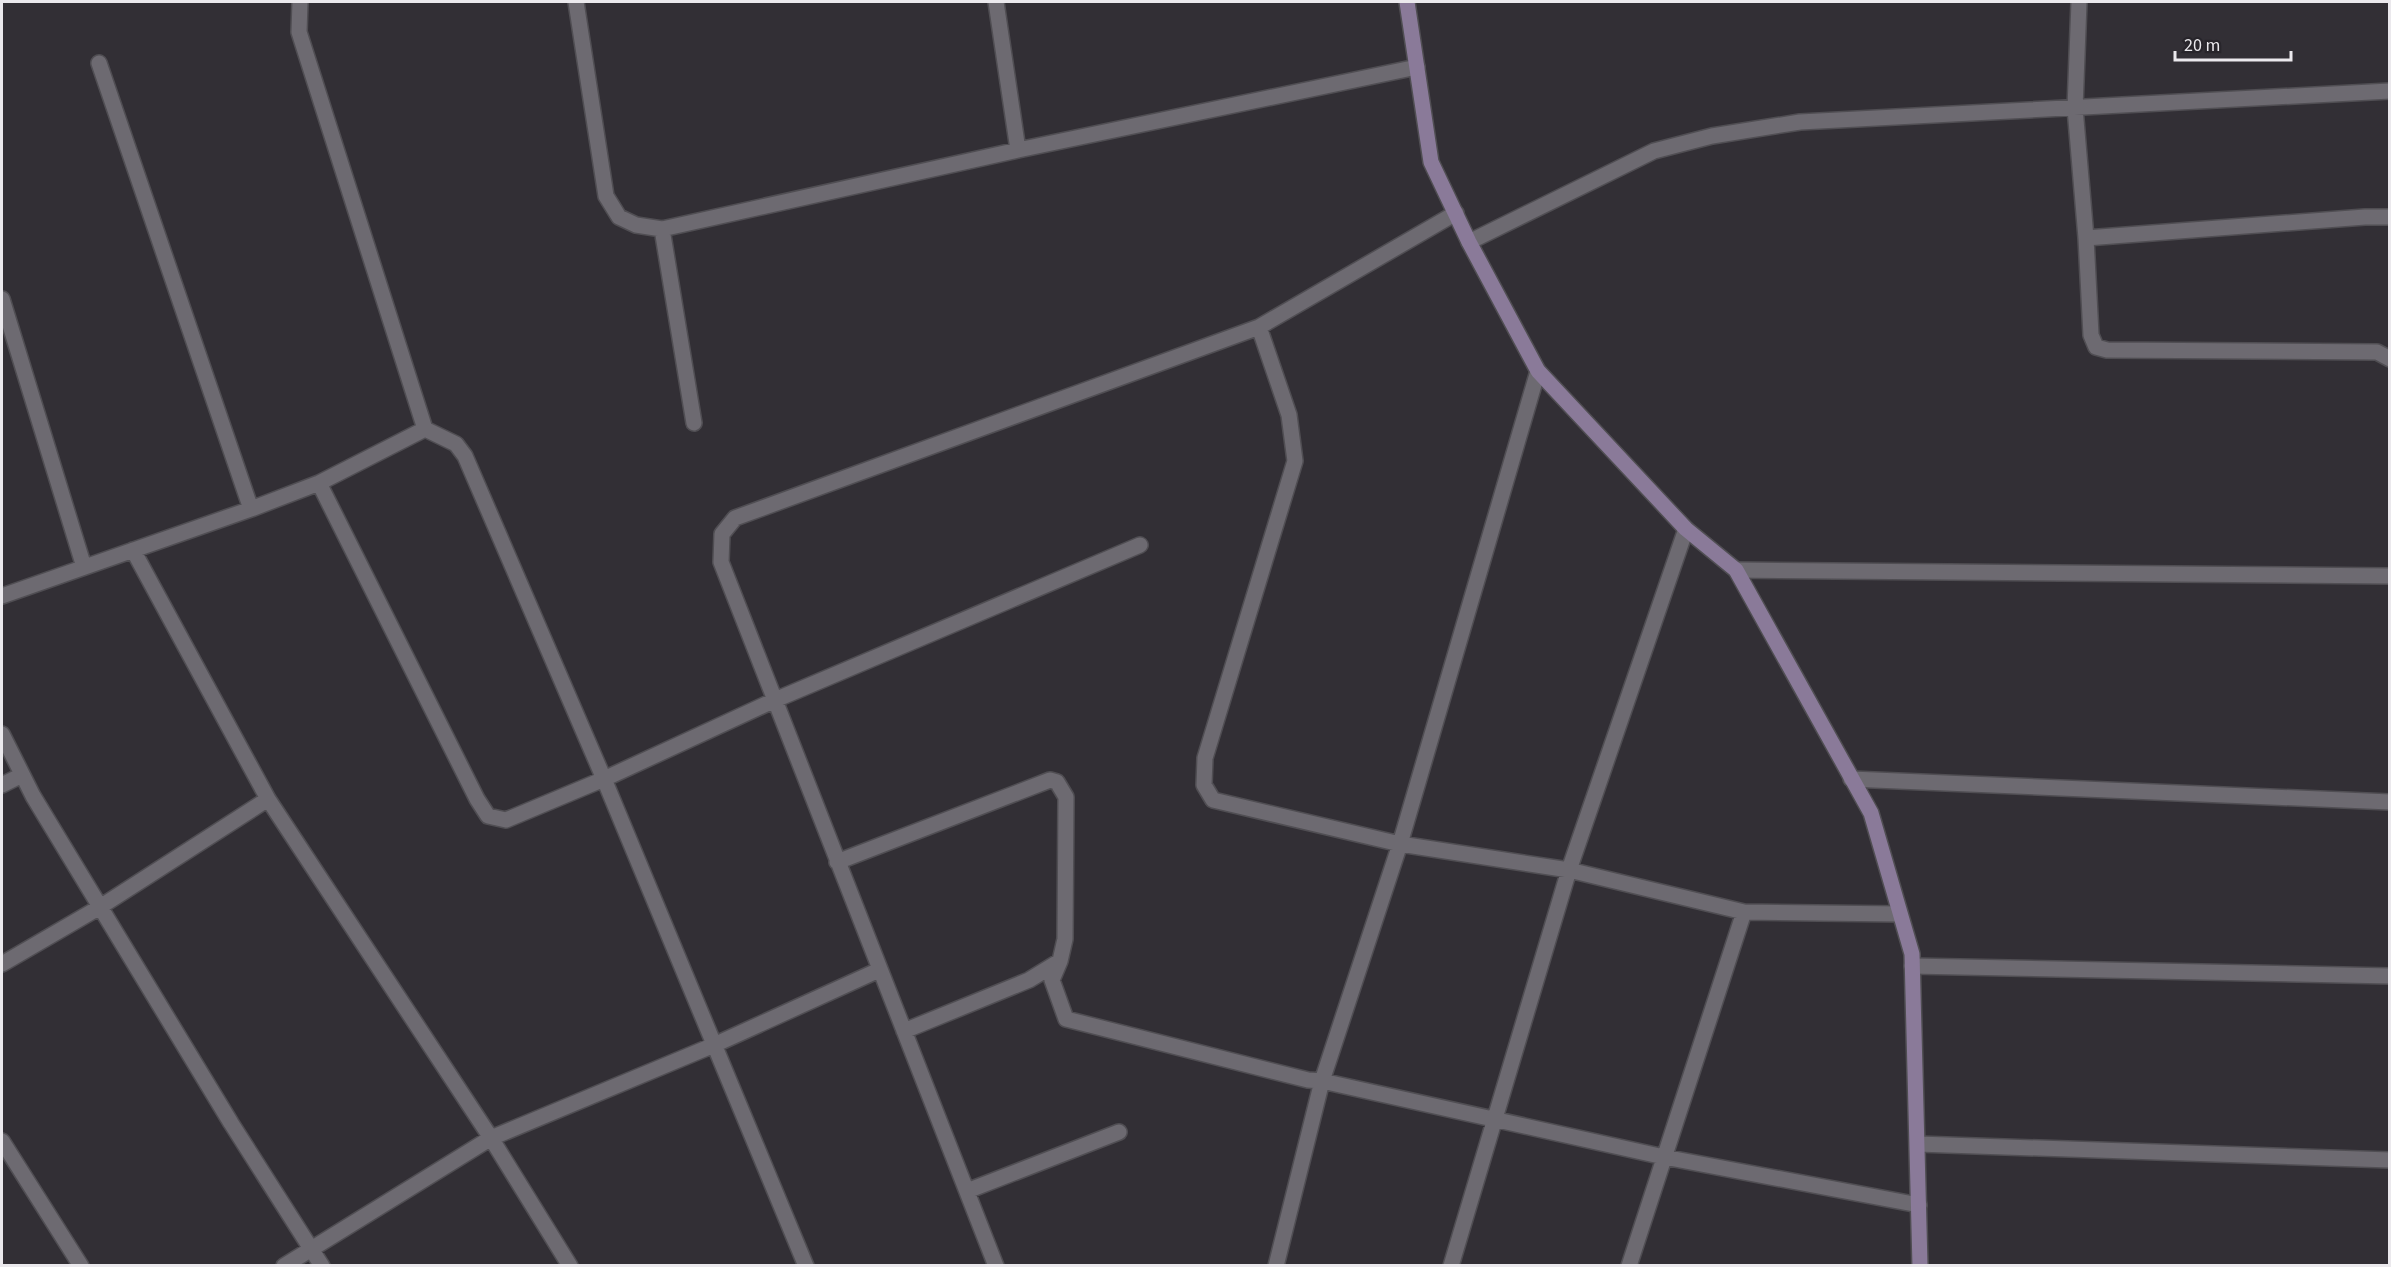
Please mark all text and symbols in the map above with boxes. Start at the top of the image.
scale bar [2175,24,2290,62]
text: 20 m [2184,33,2220,58]

